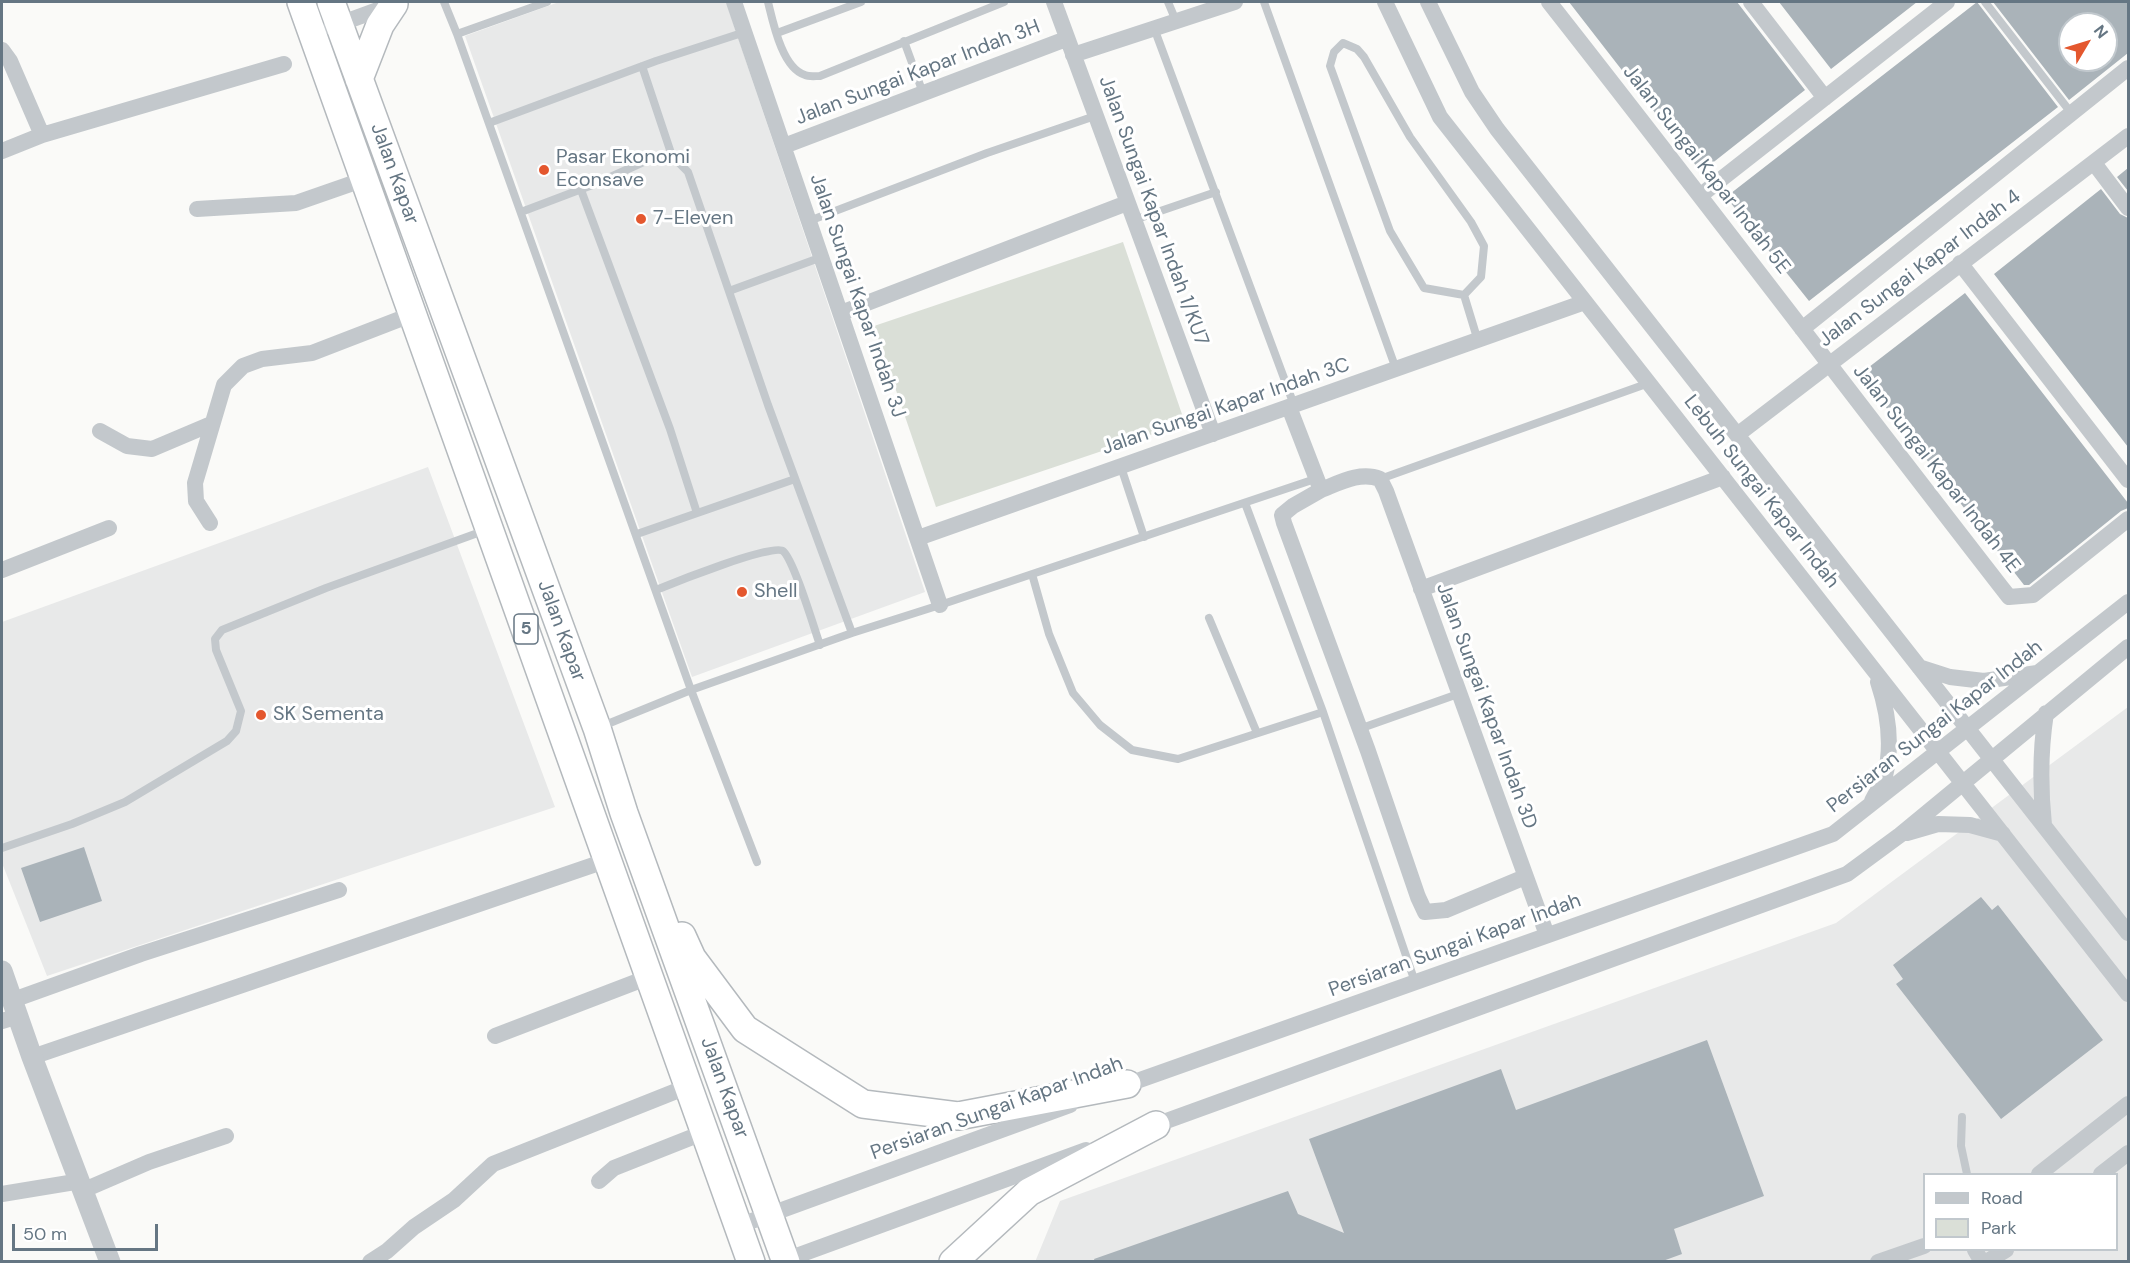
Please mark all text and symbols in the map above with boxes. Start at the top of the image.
north arrow [2058,12,2118,72]
street label: Jalan Sungai Kapar Indah 3H [792,15,1044,131]
text: N [2089,21,2113,43]
street label: Jalan Sungai Kapar Indah 5E [1617,61,1795,279]
street label: Jalan Sungai Kapar Indah 1/KU7 [1093,73,1213,349]
street label: Jalan Kapar [365,120,423,228]
place label: Pasar Ekonomi Econsave [556,146,690,193]
marker: Pasar Ekonomi Econsave [537,163,551,177]
street label: Jalan Sungai Kapar Indah 3J [804,171,910,421]
street label: Jalan Sungai Kapar Indah 4 [1814,185,2026,353]
place label: 7-Eleven [653,207,733,231]
marker: 7-Eleven [634,212,648,226]
street label: Jalan Sungai Kapar Indah 3C [1099,353,1353,461]
street label: Jalan Sungai Kapar Indah 4E [1847,360,2025,578]
street label: Lebuh Sungai Kapar Indah [1678,391,1844,593]
street label: Jalan Kapar [532,577,590,685]
place label: Shell [754,580,797,604]
street label: Jalan Sungai Kapar Indah 3D [1430,580,1542,832]
marker: Shell [735,585,749,599]
road number: 5 [514,614,538,644]
street label: Persiaran Sungai Kapar Indah [1823,635,2047,819]
place label: SK Sementa [273,703,384,727]
marker: SK Sementa [254,708,268,722]
street label: Persiaran Sungai Kapar Indah [1326,889,1584,1003]
street label: Jalan Kapar [695,1034,753,1142]
street label: Persiaran Sungai Kapar Indah [868,1052,1126,1166]
legend [1923,1173,2118,1251]
text: Road [1981,1186,2023,1210]
scale bar [15,1212,160,1250]
text: Park [1981,1216,2017,1240]
text: 50 m [23,1222,67,1246]

